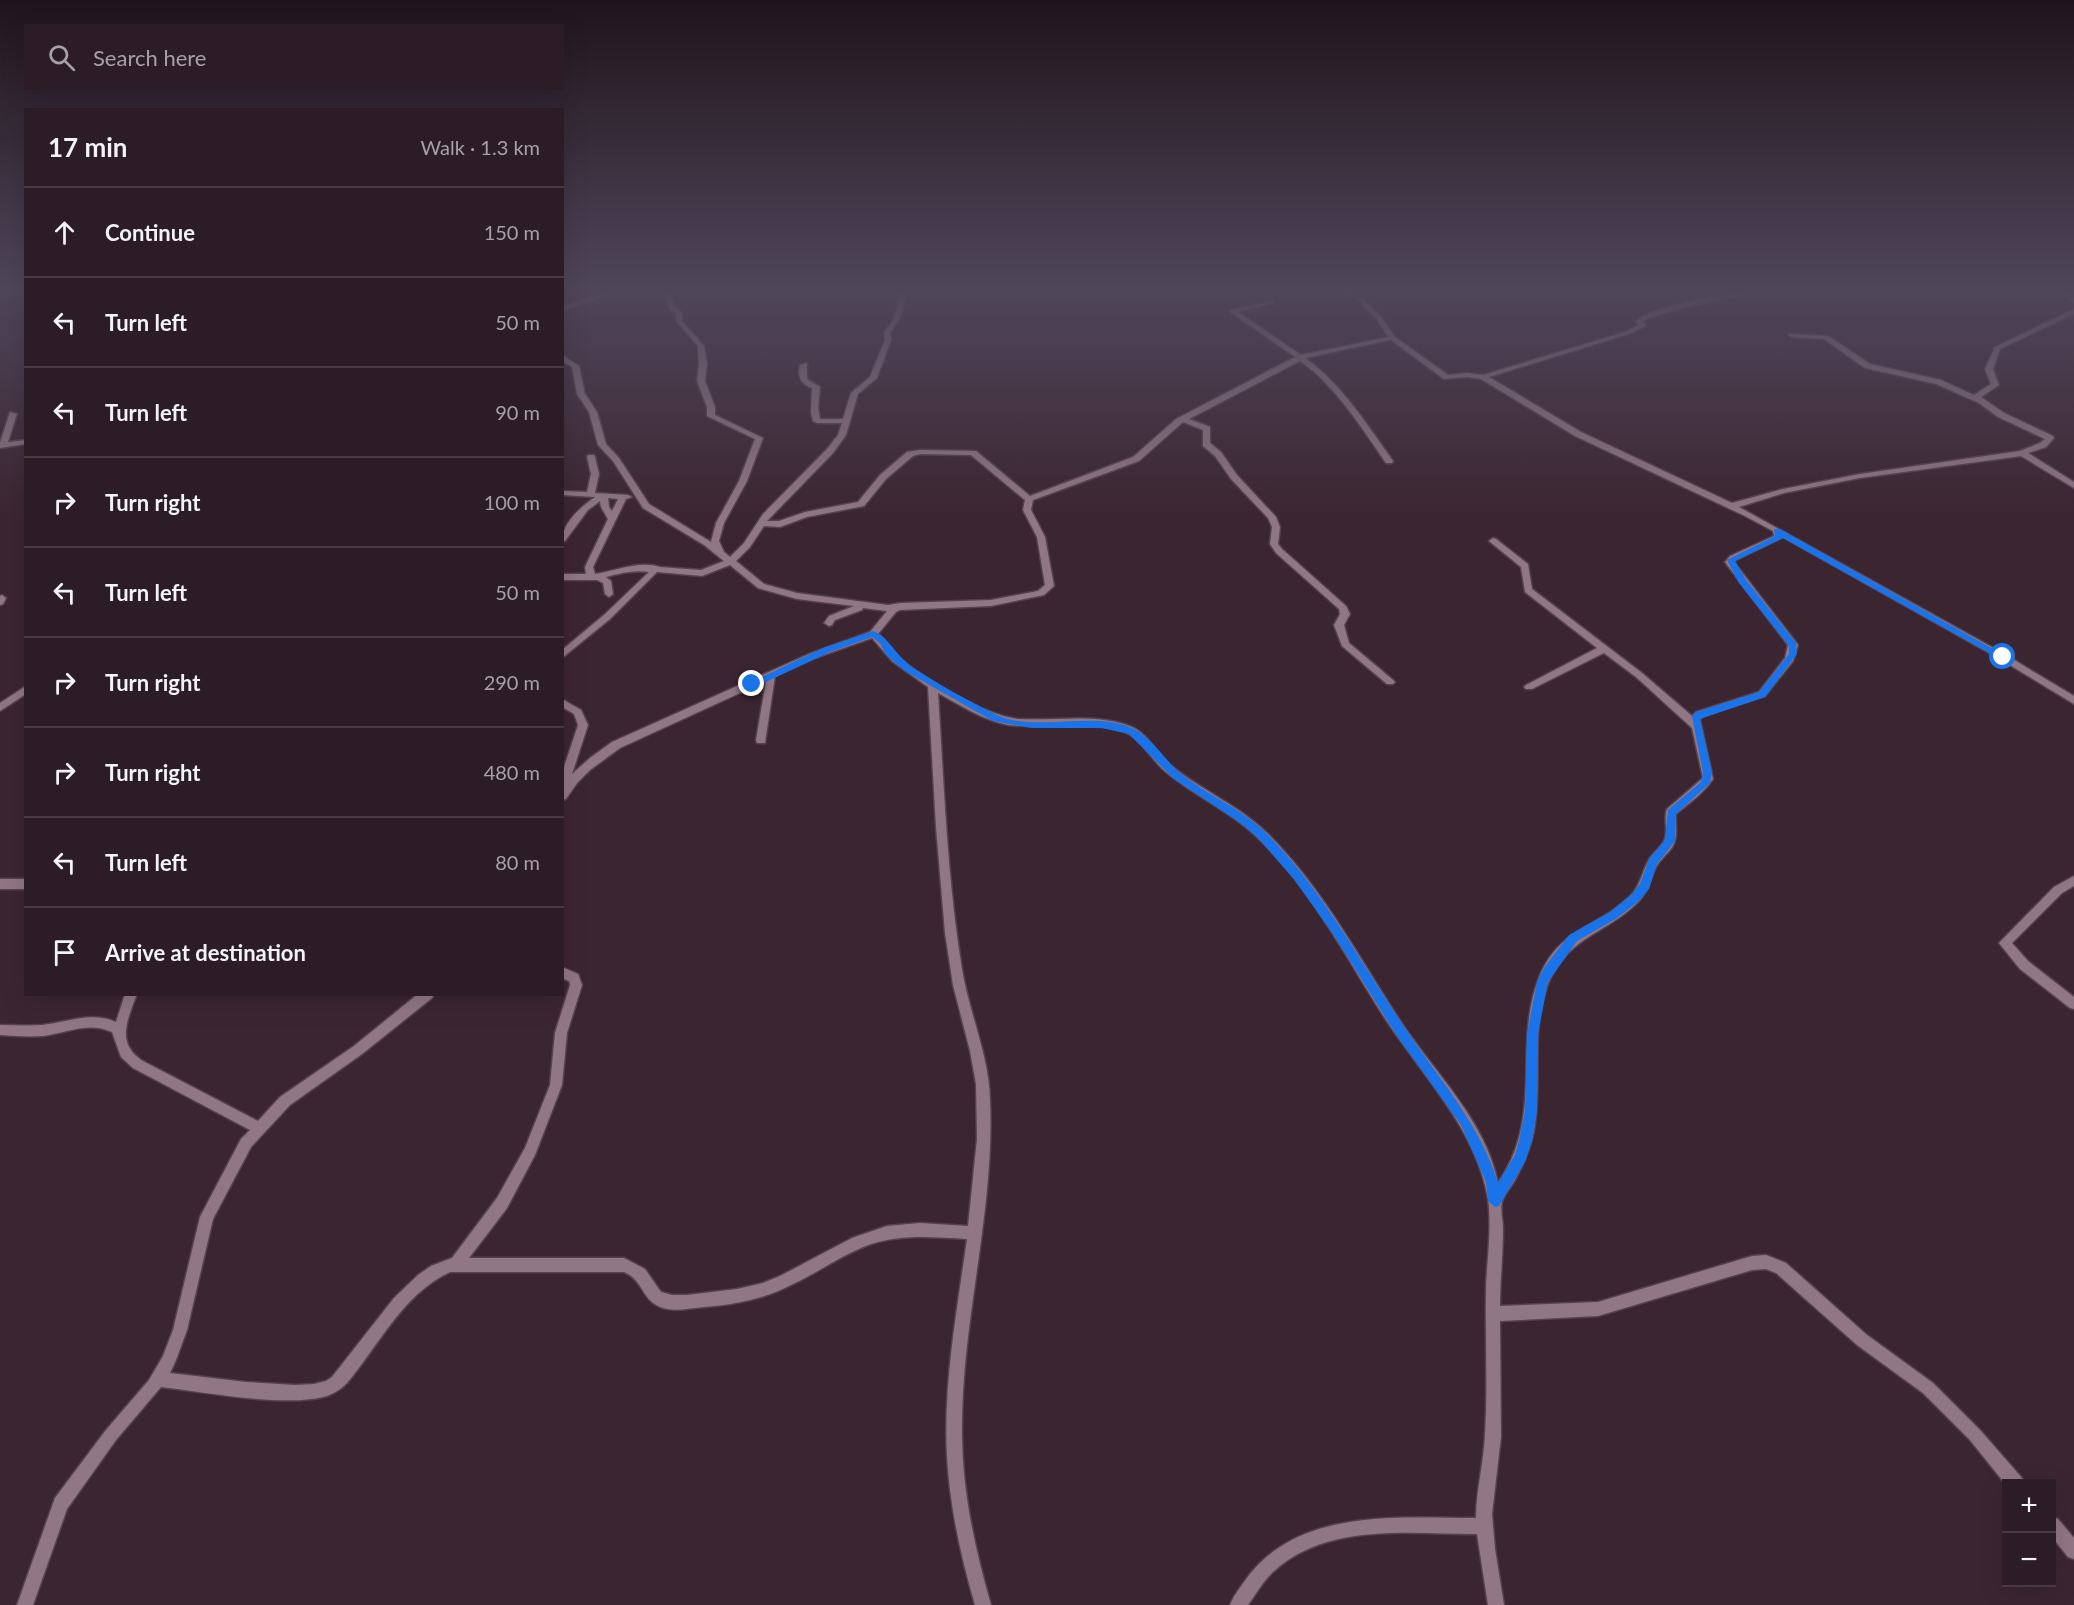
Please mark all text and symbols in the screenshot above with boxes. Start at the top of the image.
search box [24,24,564,90]
icon: search [45,41,78,74]
text: Search here [93,44,206,71]
text: 17 min [48,131,128,163]
text: Walk · 1.3 km [421,135,540,159]
icon: ahead [48,216,81,249]
text: Continue [105,219,195,246]
text: 150 m [484,220,540,244]
icon: left [48,306,81,339]
text: Turn left [105,309,187,336]
text: 50 m [495,310,540,334]
icon: left [48,396,81,429]
text: Turn left [105,399,187,426]
text: 90 m [495,400,540,424]
icon: right [48,486,81,519]
text: Turn right [105,489,200,516]
text: 100 m [484,490,540,514]
icon: left [48,576,81,609]
text: Turn left [105,579,187,606]
text: 50 m [495,580,540,604]
route start [1989,643,2015,669]
icon: right [48,666,81,699]
text: Turn right [105,669,200,696]
text: 290 m [484,670,540,694]
route end [738,670,764,696]
icon: right [48,756,81,789]
text: Turn right [105,759,200,786]
text: 480 m [484,760,540,784]
icon: left [48,846,81,879]
text: Turn left [105,849,187,876]
text: 80 m [495,850,540,874]
icon: arrive [48,936,81,969]
text: Arrive at destination [105,939,306,966]
map controls [2002,1479,2056,1587]
button: + [2002,1479,2056,1533]
button: − [2002,1533,2056,1587]

